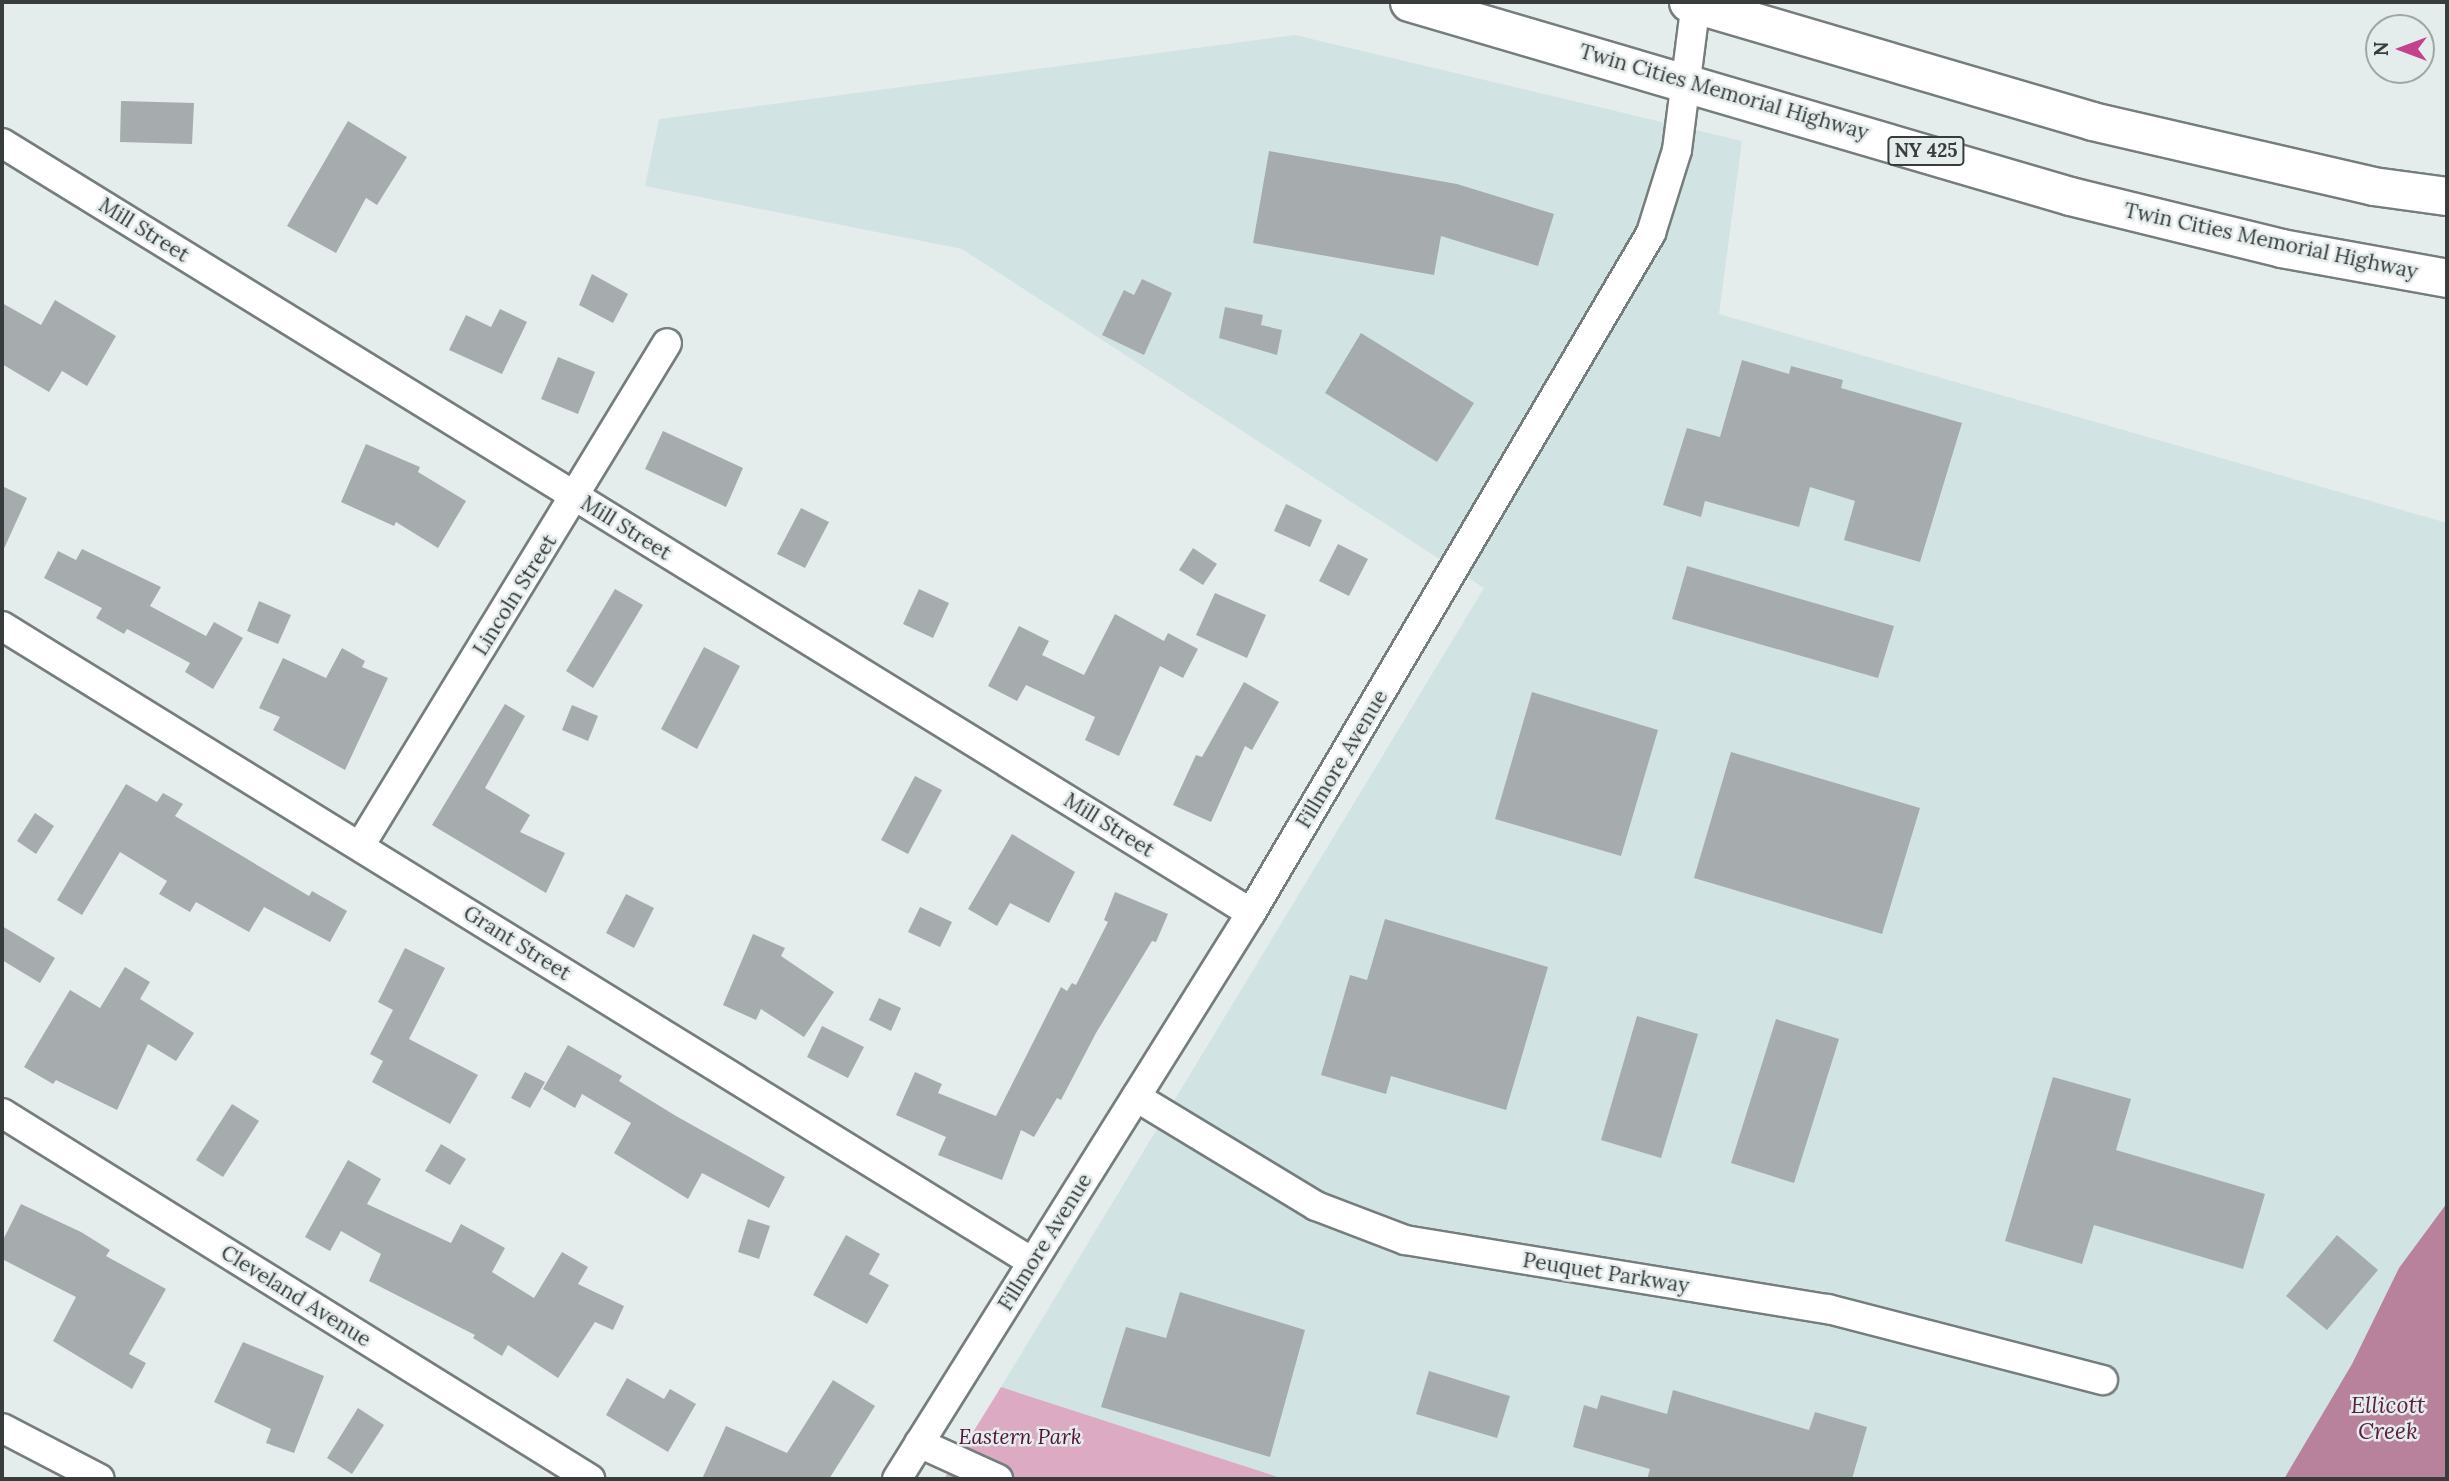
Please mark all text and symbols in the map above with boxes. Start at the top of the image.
north arrow [2365,14,2435,84]
street label: Twin Cities Memorial Highway [1576,39,1872,145]
text: N [2369,42,2393,56]
road number: NY 425 [1886,136,1966,167]
street label: Mill Street [94,192,194,268]
street label: Twin Cities Memorial Highway [2122,198,2420,284]
street label: Mill Street [576,490,676,566]
street label: Lincoln Street [468,530,562,660]
street label: Fillmore Avenue [1291,685,1393,833]
street label: Mill Street [1059,787,1159,863]
street label: Grant Street [459,900,575,986]
street label: Fillmore Avenue [993,1169,1097,1315]
street label: Cleveland Avenue [216,1240,376,1352]
street label: Peuquet Parkway [1521,1247,1691,1299]
water label: Ellicott Creek [2351,1391,2425,1445]
park label: Eastern Park [958,1424,1082,1450]

